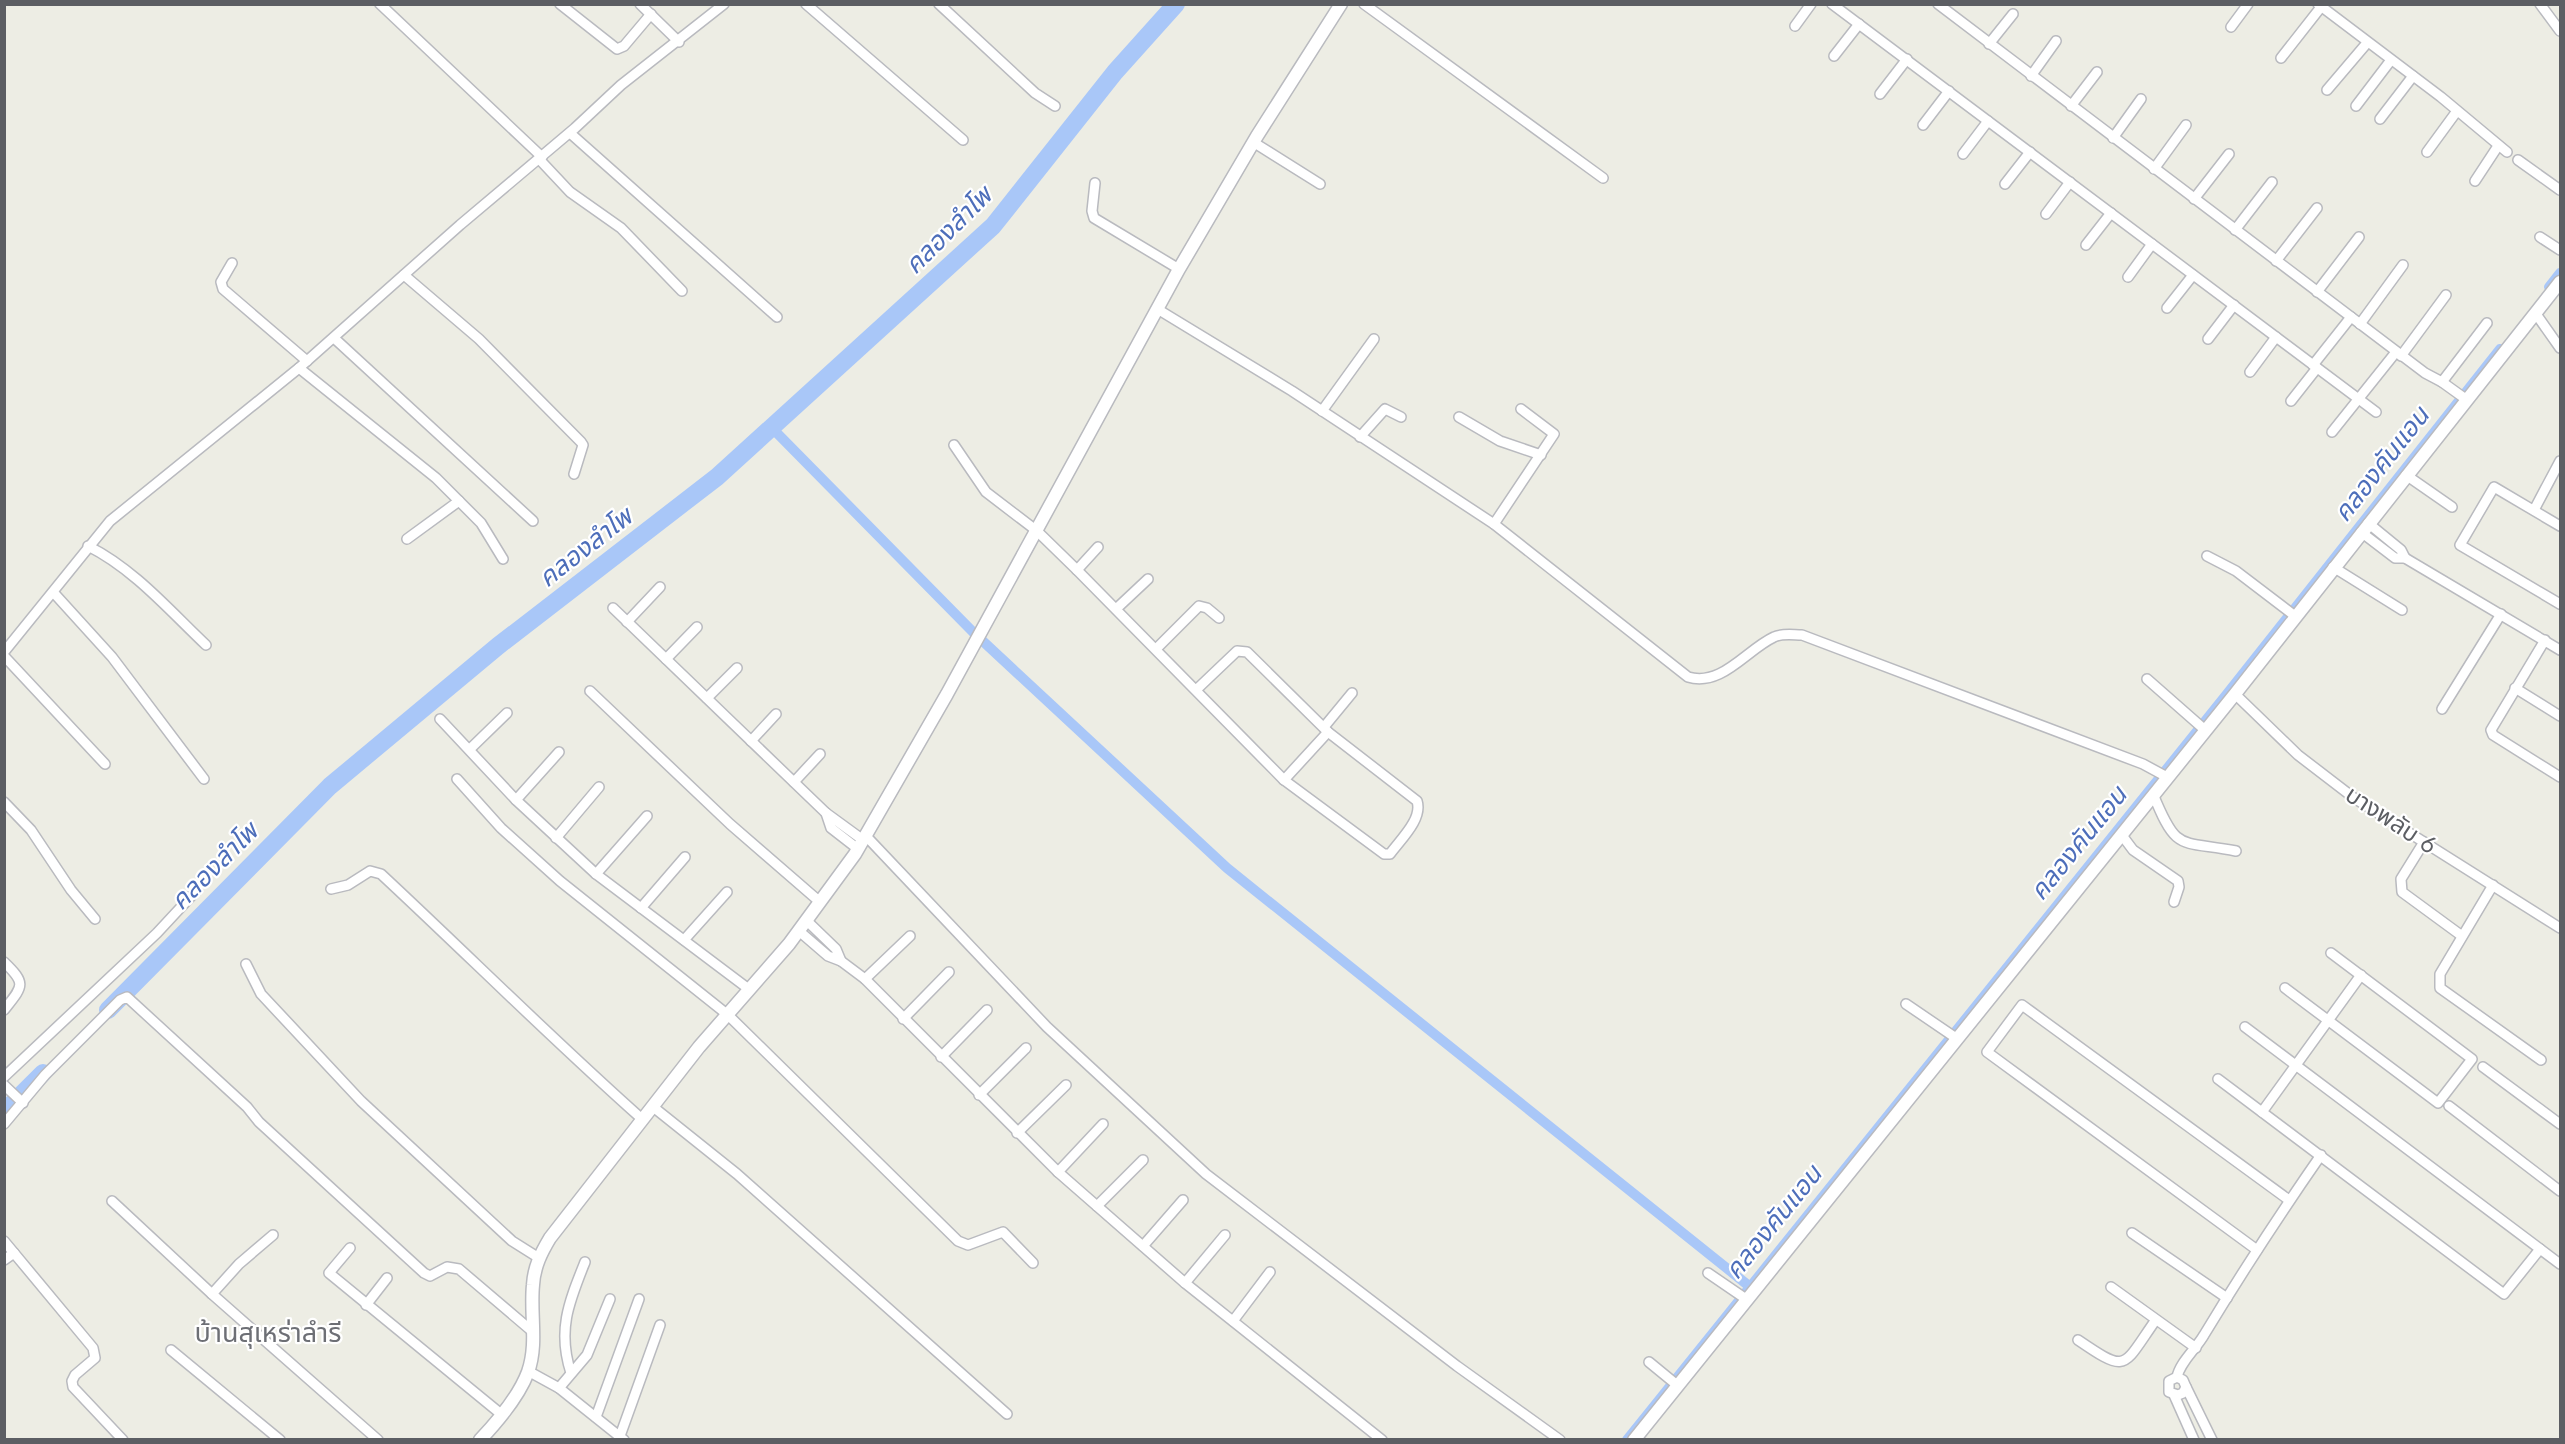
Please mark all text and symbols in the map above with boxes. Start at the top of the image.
water label: คลองลำโพ [895,175,1003,283]
water label: คลองคันแอน [2324,397,2439,530]
water label: คลองลำโพ [530,496,643,596]
water label: คลองคันแอน [2020,776,2137,908]
street label: บางพลับ 6 [2339,777,2444,862]
water label: คลองลำโพ [161,811,269,919]
water label: คลองคันแอน [1715,1155,1832,1287]
district label: บ้านสุเหร่าลำรี [195,1313,341,1352]

